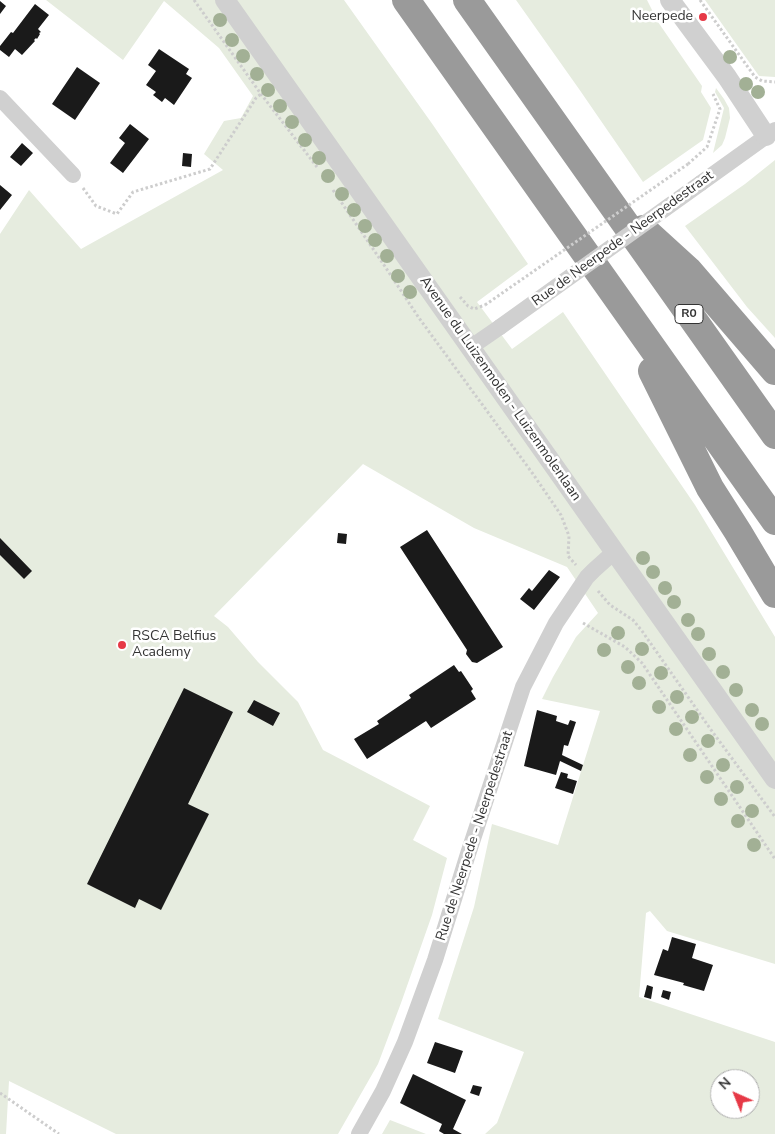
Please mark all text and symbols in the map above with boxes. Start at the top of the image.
place label: Neerpede [632,9,693,25]
marker: Neerpede [697,11,709,23]
street label: Rue de Neerpede - Neerpedestraat [529,168,717,310]
street label: Avenue du Luizenmolen - Luizenmolenlaan [416,274,584,504]
road number: R0 [675,304,703,324]
place label: RSCA Belfius Academy [132,629,216,662]
marker: RSCA Belfius Academy [116,639,128,651]
street label: Rue de Neerpede - Neerpedestraat [433,729,517,943]
north arrow [710,1069,760,1119]
text: N [715,1073,735,1094]

